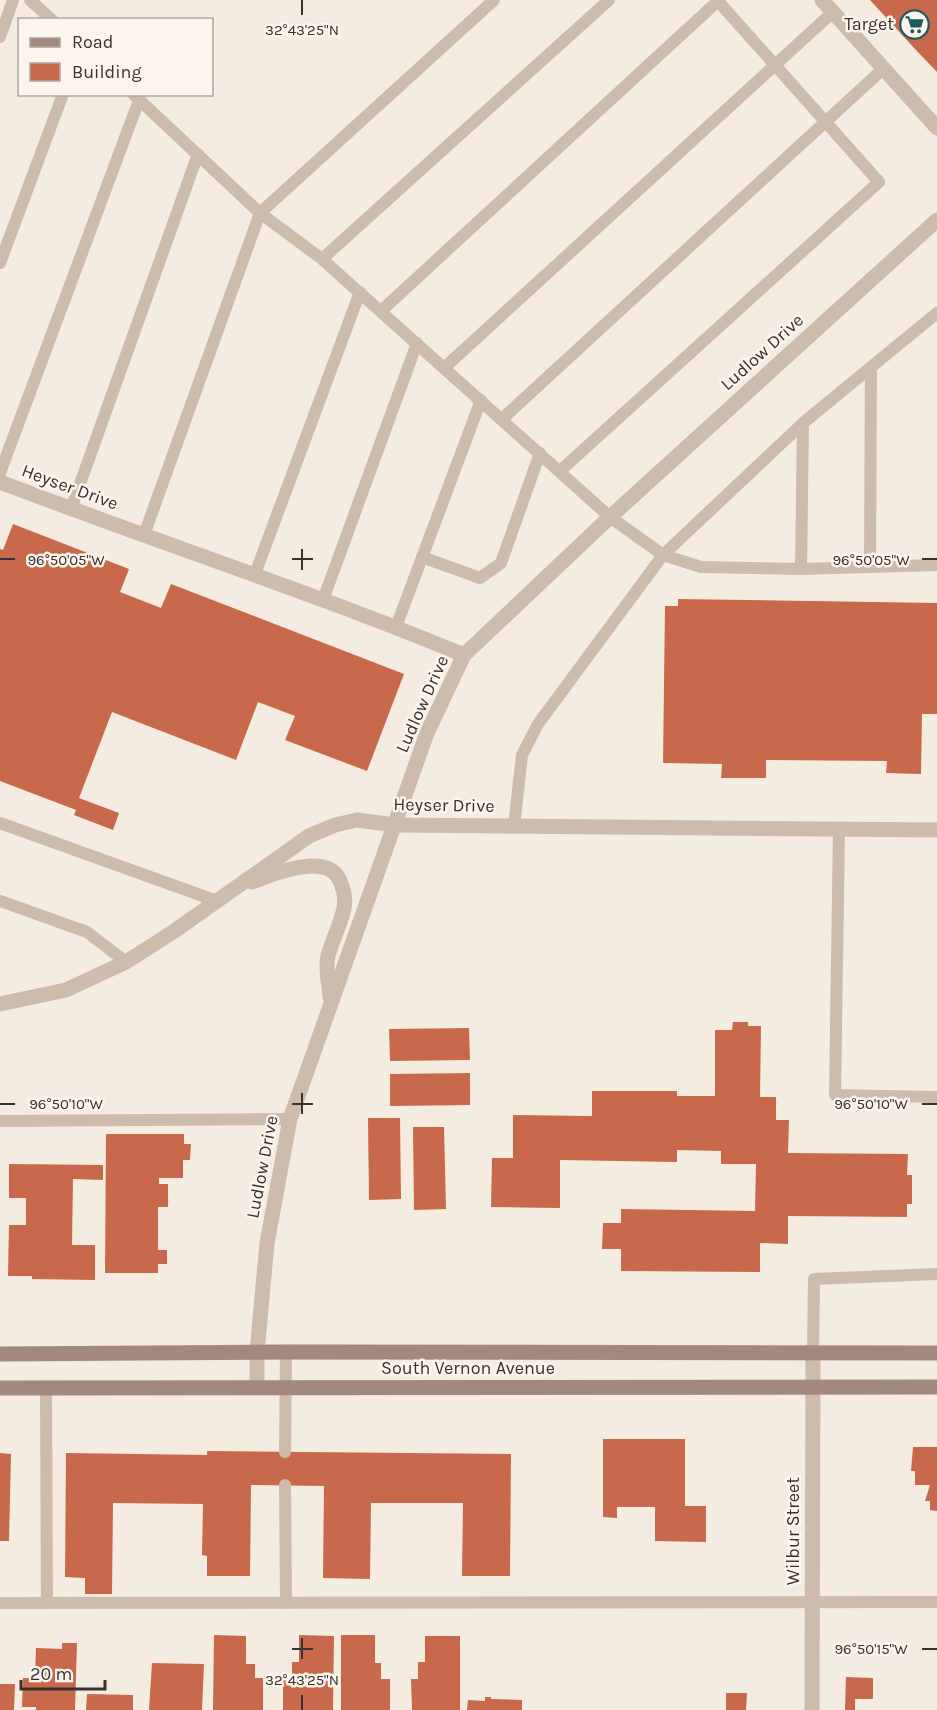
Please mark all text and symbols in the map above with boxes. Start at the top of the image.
supermarket icon: Target [899,8,931,40]
place label: Target [844,13,894,35]
legend [18,18,213,96]
text: 32°43'25"N [265,21,339,39]
text: Road [72,31,113,53]
text: Building [72,61,142,83]
street label: Ludlow Drive [716,309,808,395]
street label: Heyser Drive [19,459,121,515]
text: 96°50'05"W [27,551,105,569]
text: 96°50'05"W [832,551,910,569]
street label: Ludlow Drive [391,652,453,756]
street label: Heyser Drive [393,793,495,817]
text: 96°50'10"W [29,1095,103,1113]
text: 96°50'10"W [834,1095,908,1113]
street label: Ludlow Drive [241,1114,283,1220]
street label: South Vernon Avenue [381,1357,555,1379]
street label: Wilbur Street [782,1477,804,1585]
text: 96°50'15"W [834,1640,908,1658]
scale bar [21,1653,105,1691]
text: 20 m [30,1663,72,1685]
text: 32°43'25"N [265,1671,339,1689]

